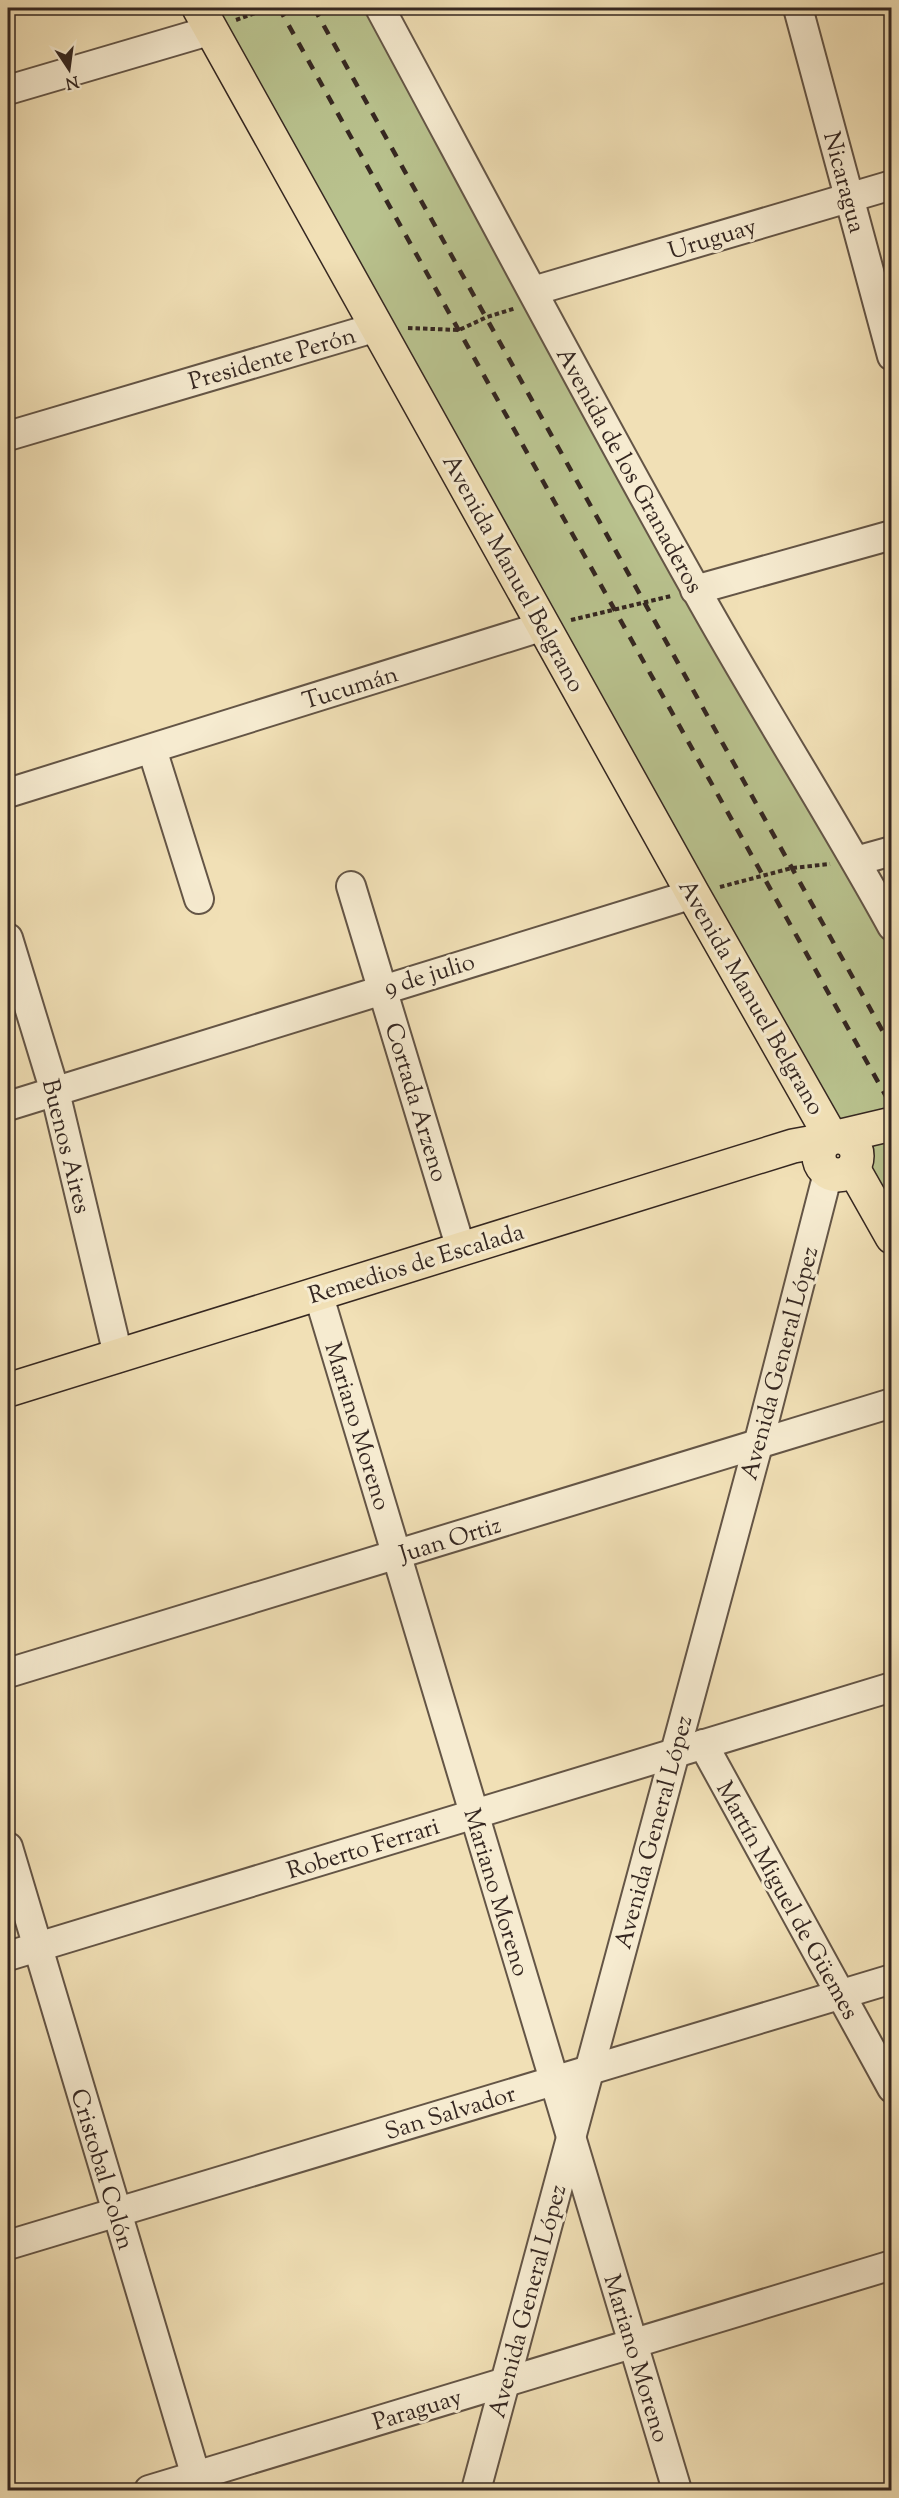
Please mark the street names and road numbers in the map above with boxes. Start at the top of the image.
street label: Nicaragua [813,128,873,237]
street label: Uruguay [664,210,761,269]
street label: Presidente Perón [185,320,360,400]
street label: Avenida de los Granaderos [546,342,710,600]
street label: Avenida Manuel Belgrano [433,449,592,699]
street label: Tucumán [299,658,403,720]
street label: Avenida Manuel Belgrano [669,874,832,1122]
street label: 9 de julio [380,946,479,1006]
street label: Cortada Arzeno [375,1019,455,1186]
street label: Buenos Aires [32,1076,98,1217]
street label: Remedios de Escalada [305,1216,529,1314]
street label: Avenida General López [733,1243,828,1484]
street label: Mariano Moreno [314,1338,398,1515]
street label: Juan Ortiz [394,1509,506,1573]
street label: Avenida General López [607,1712,702,1953]
street label: Martín Miguel de Güemes [706,1776,866,2026]
street label: Mariano Moreno [453,1804,537,1981]
street label: Roberto Ferrari [283,1811,444,1889]
street label: San Salvador [381,2078,520,2150]
street label: Cristobal Colón [60,2085,142,2254]
street label: Avenida General López [481,2181,576,2422]
street label: Mariano Moreno [593,2270,677,2447]
street label: Paraguay [369,2381,467,2441]

